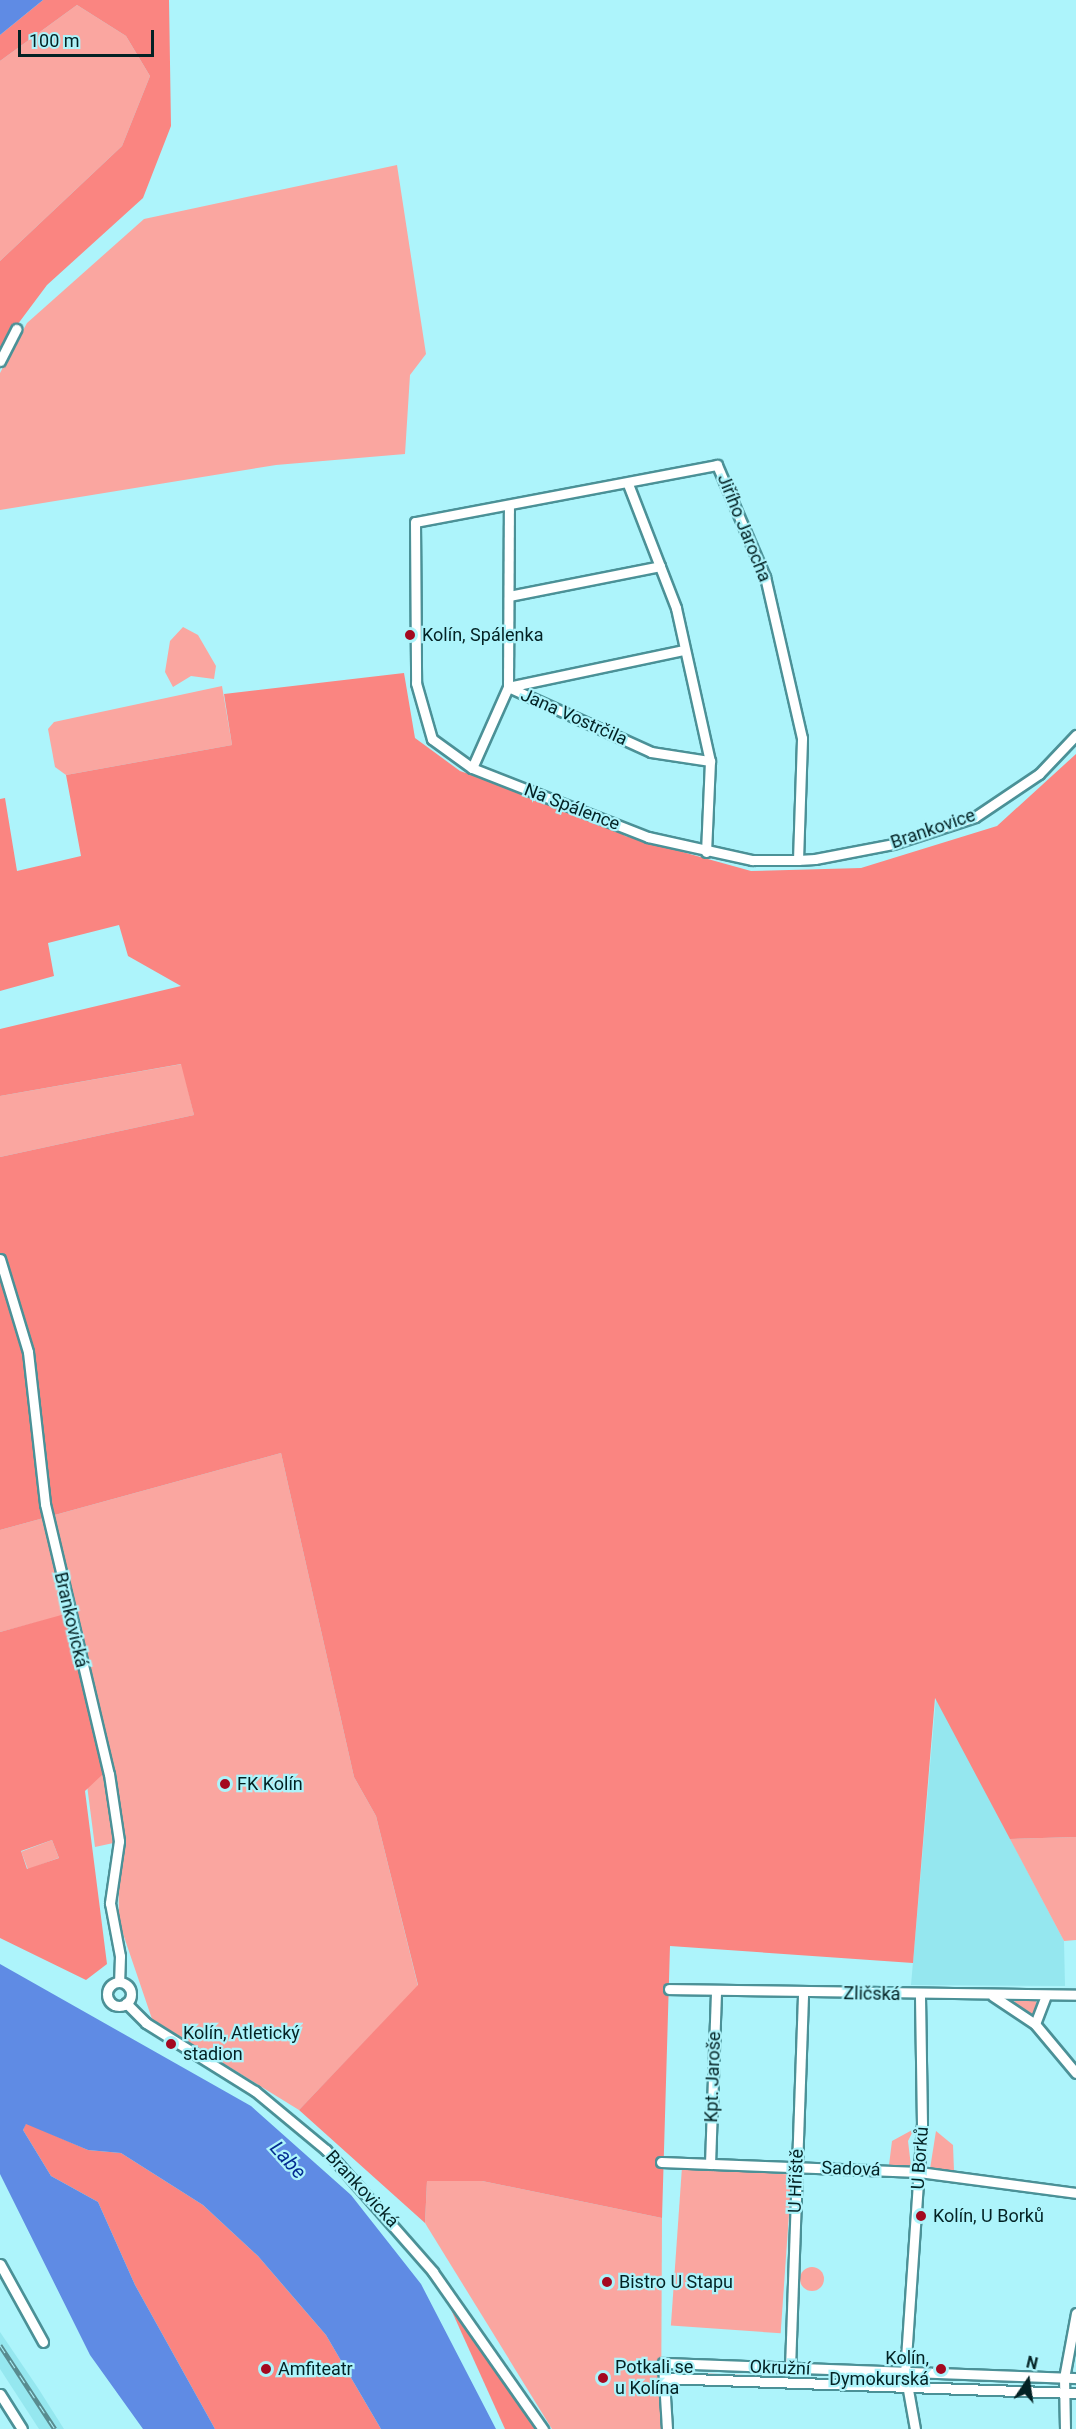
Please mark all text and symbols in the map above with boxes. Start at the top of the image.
scale bar [21,18,158,56]
text: 100 m [29,30,80,51]
street label: Jiřího Jarocha [713,471,775,585]
place label: Kolín, Spálenka [422,624,543,646]
marker: Kolín, Spálenka [403,628,417,642]
street label: Jana Vostrčila [517,684,631,750]
street label: Na Spálence [521,779,623,835]
street label: Brankovice [888,804,978,854]
street label: Brankovická [50,1570,92,1670]
place label: FK Kolín [237,1773,303,1795]
marker: FK Kolín [218,1777,232,1791]
street label: Zličská [843,1983,901,2005]
place label: Kolín, Atletický stadion [183,2023,300,2066]
street label: Kpt. Jaroše [701,2031,725,2123]
marker: Kolín, Atletický stadion [164,2037,178,2051]
street label: U Borků [907,2126,933,2190]
water label: Labe [265,2136,311,2184]
street label: Brankovická [321,2146,403,2232]
street label: U Hřiště [784,2149,808,2213]
street label: Sadová [821,2157,881,2181]
place label: Kolín, U Borků [933,2205,1044,2227]
marker: Kolín, U Borků [914,2209,928,2223]
place label: Bistro U Stapu [619,2271,733,2293]
marker: Bistro U Stapu [600,2275,614,2289]
place label: Kolín, Dymokurská [829,2348,929,2390]
north arrow [998,2351,1058,2411]
text: N [1025,2352,1040,2373]
street label: Okružní [749,2356,811,2380]
place label: Potkali se u Kolína [615,2357,693,2400]
place label: Amfiteatr [278,2358,353,2380]
marker: Amfiteatr [259,2362,273,2376]
marker: Kolín, Dymokurská [934,2362,948,2376]
marker: Potkali se u Kolína [596,2371,610,2385]

